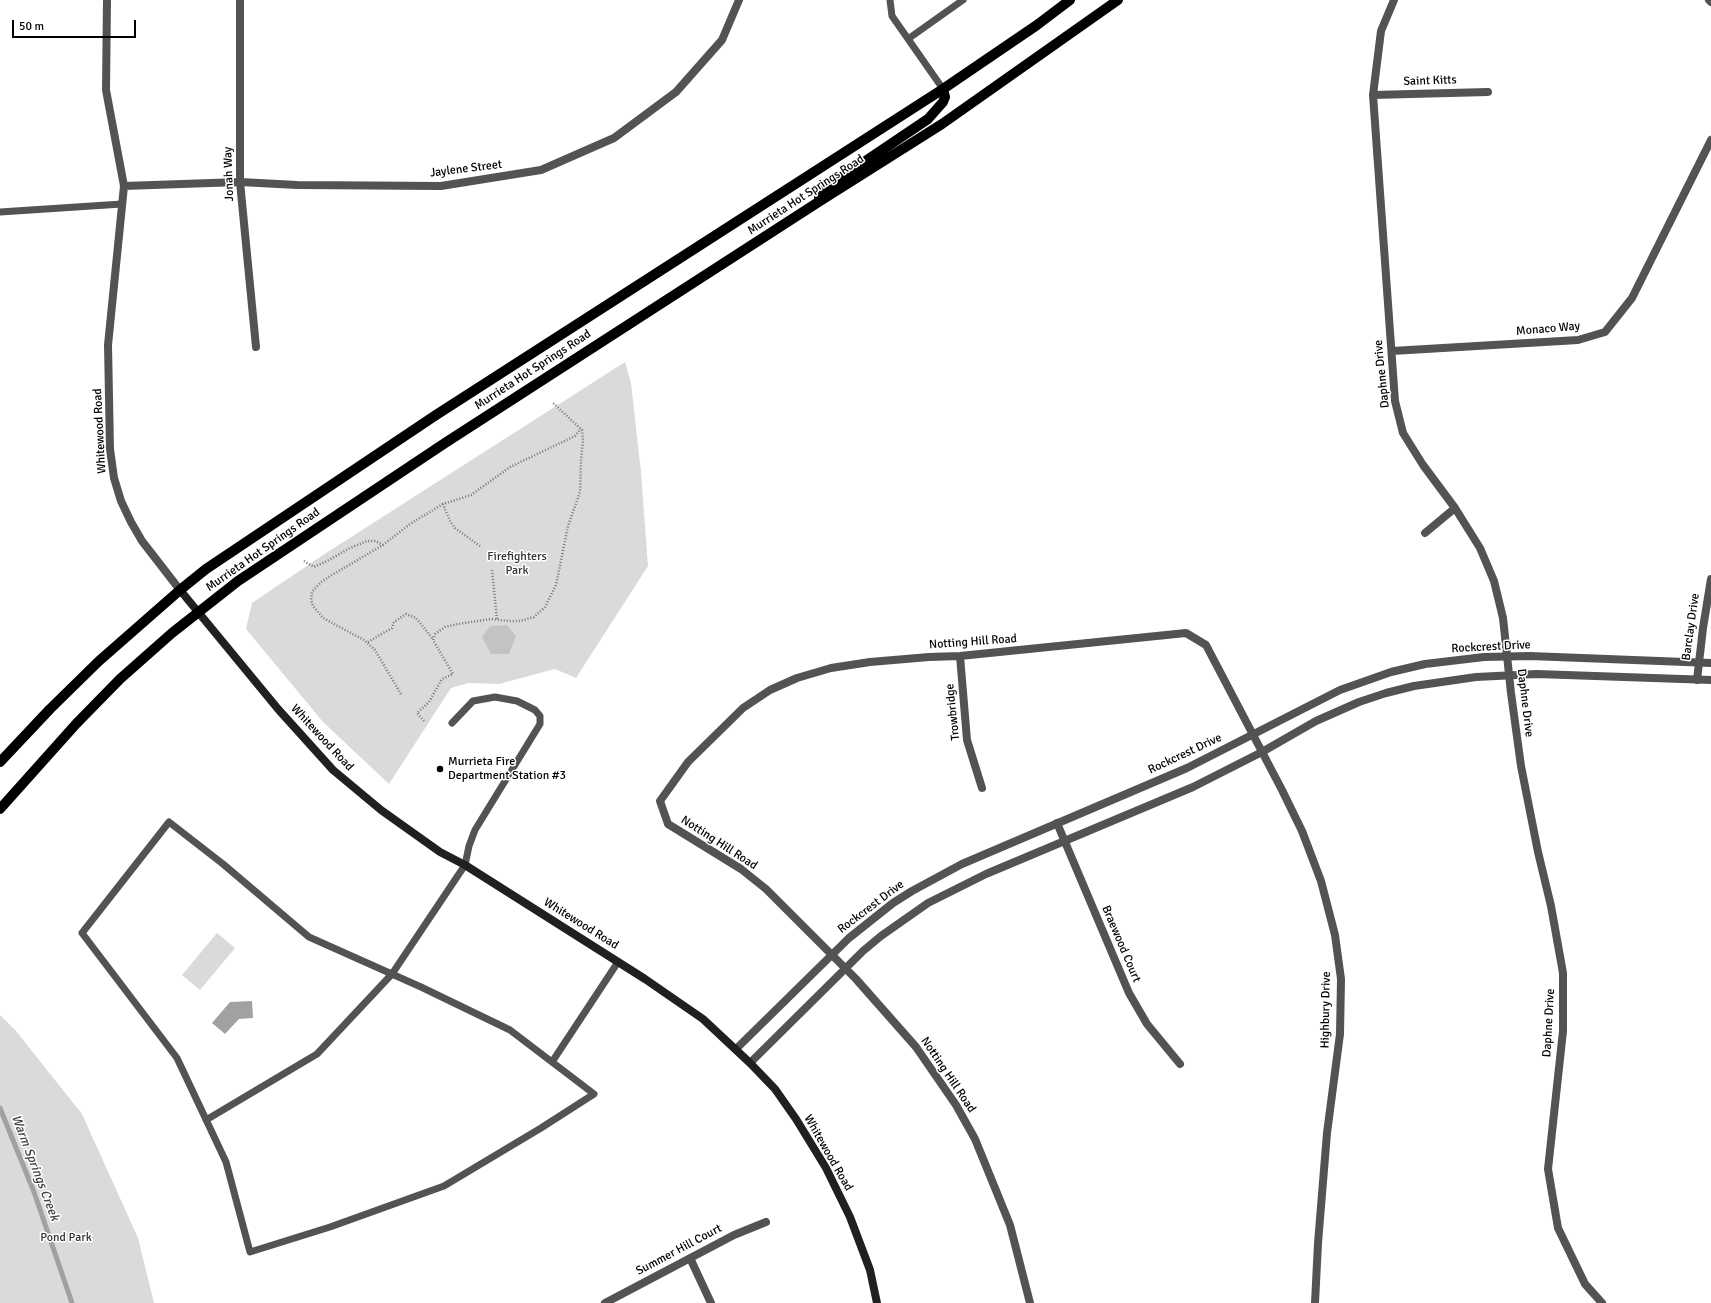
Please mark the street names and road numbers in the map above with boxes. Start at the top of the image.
street label: Saint Kitts [1403,73,1457,89]
street label: Jonah Way [221,146,237,202]
street label: Murrieta Hot Springs Road [745,152,867,238]
street label: Jaylene Street [429,157,503,181]
street label: Monaco Way [1515,319,1581,339]
street label: Murrieta Hot Springs Road [472,327,594,413]
street label: Daphne Drive [1371,339,1393,409]
street label: Whitewood Road [91,388,109,474]
street label: Murrieta Hot Springs Road [203,505,323,595]
street label: Barclay Drive [1679,592,1703,662]
street label: Notting Hill Road [929,632,1017,652]
street label: Rockcrest Drive [1451,638,1531,656]
street label: Daphne Drive [1514,668,1536,738]
street label: Trowbridge [943,683,963,741]
street label: Whitewood Road [288,702,356,774]
street label: Rockcrest Drive [1146,731,1224,777]
street label: Notting Hill Road [678,813,760,873]
street label: Rockcrest Drive [835,877,907,937]
street label: Whitewood Road [541,895,621,953]
street label: Braewood Court [1098,903,1144,985]
street label: Highbury Drive [1318,971,1334,1049]
street label: Daphne Drive [1540,988,1558,1058]
street label: Notting Hill Road [917,1034,979,1116]
street label: Whitewood Road [800,1112,856,1194]
street label: Summer Hill Court [634,1221,724,1279]

